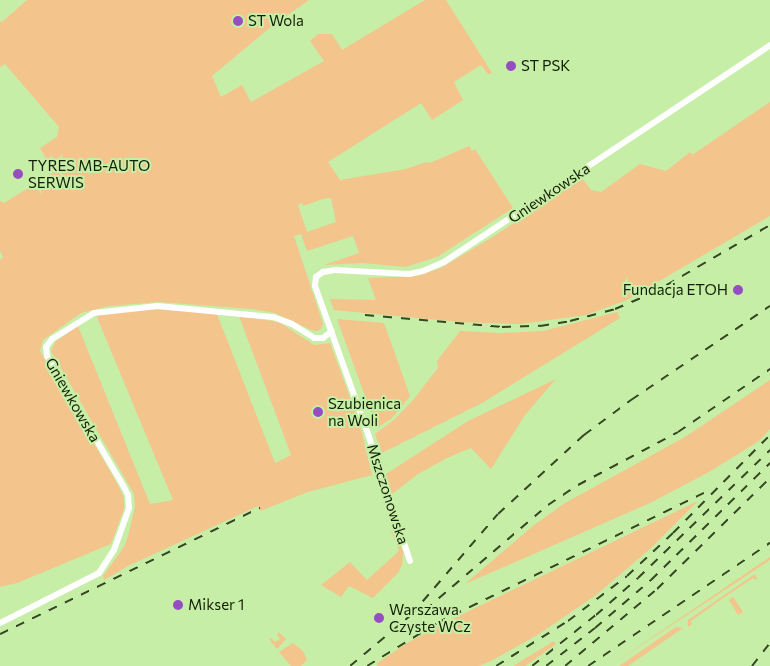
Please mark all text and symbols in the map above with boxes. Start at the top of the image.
place label: ST Wola [248,12,304,30]
marker: ST Wola [232,15,244,27]
place label: ST PSK [521,57,570,75]
marker: ST PSK [505,60,517,72]
place label: TYRES MB-AUTO SERWIS [28,156,150,191]
street label: Gniewkowska [505,159,593,227]
marker: TYRES MB-AUTO SERWIS [12,168,24,180]
place label: Fundacja ETOH [623,281,728,299]
marker: Fundacja ETOH [732,284,744,296]
street label: Gniewkowska [42,355,104,445]
place label: Szubienica na Woli [328,394,401,429]
marker: Szubienica na Woli [312,406,324,418]
street label: Mszczonowska [363,442,413,546]
place label: Mikser 1 [188,596,244,614]
marker: Mikser 1 [172,599,184,611]
place label: Warszawa Czyste WCz [389,600,471,635]
marker: Warszawa Czyste WCz [373,612,385,624]

